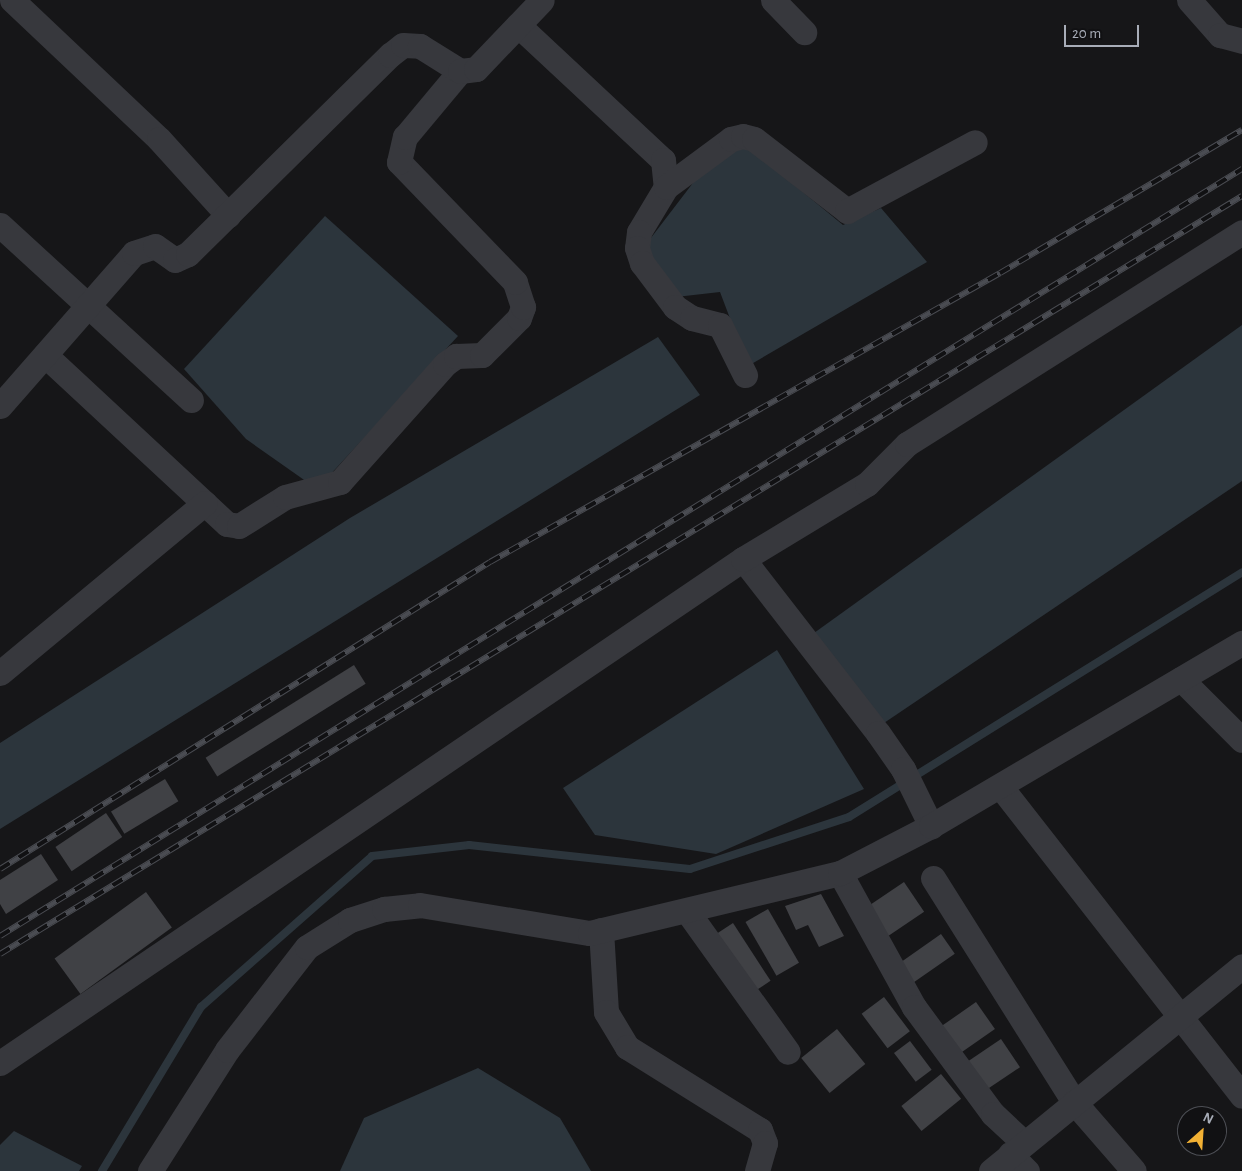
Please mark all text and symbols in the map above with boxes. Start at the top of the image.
scale bar [1067,15,1142,47]
text: 20 m [1072,26,1101,41]
north arrow [1177,1106,1227,1156]
text: N [1201,1110,1216,1127]

